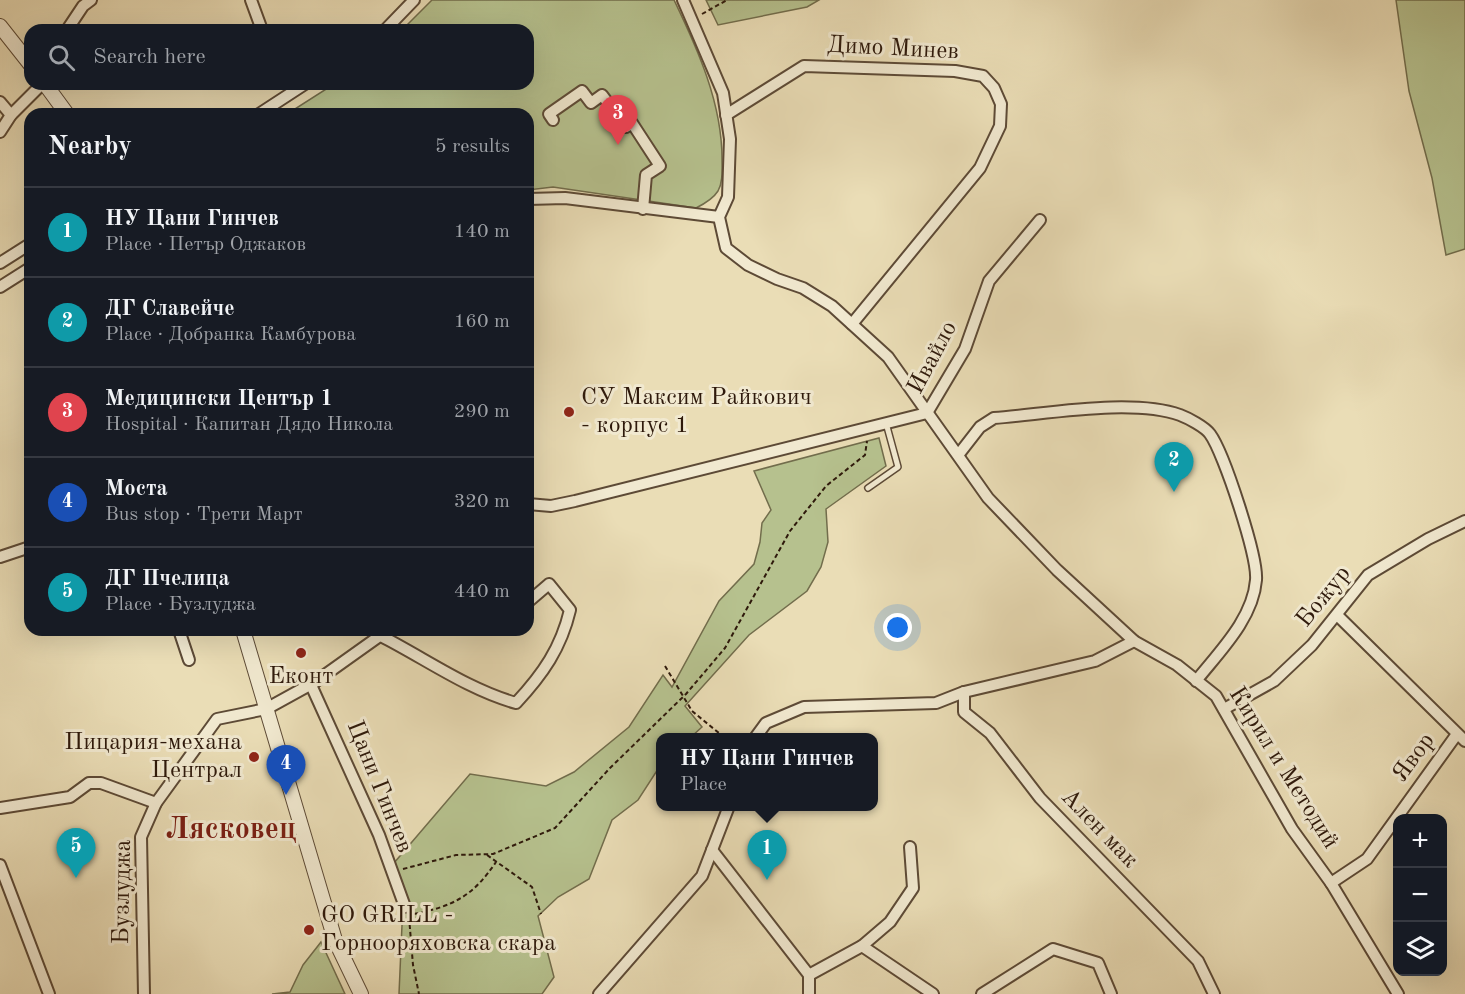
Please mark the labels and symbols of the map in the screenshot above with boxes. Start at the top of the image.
street label: Димо Минев [827,34,959,64]
pin: 3 [598,96,638,145]
street label: Ивайло [904,318,962,398]
place label: СУ Максим Райкович - корпус 1 [581,386,812,438]
marker: СУ Максим Райкович - корпус 1 [562,405,576,419]
pin: 2 [1154,442,1194,492]
street label: Божур [1292,562,1356,632]
your location [883,613,912,642]
marker: Еконт [294,646,308,660]
place label: Еконт [269,665,334,689]
street label: Кирил и Методий [1224,683,1342,853]
street label: Цани Гинчев [342,718,416,856]
street label: Явор [1388,729,1440,787]
place label: Пицария-механа Централ [64,731,242,783]
pin: 4 [266,746,306,795]
marker: Пицария-механа Централ [247,750,261,764]
street label: Ален мак [1056,785,1142,873]
district label: Лясковец [165,815,297,845]
pin: 5 [56,828,96,878]
pin: 1 [748,830,786,880]
street label: Бузлуджа [110,839,136,945]
place label: GO GRILL - Горнооряховска скара [321,904,556,956]
marker: GO GRILL - Горнооряховска скара [302,923,316,937]

